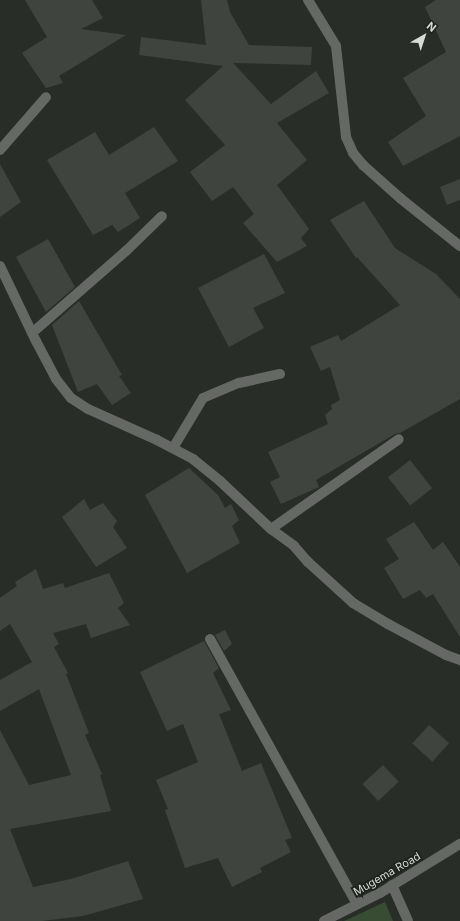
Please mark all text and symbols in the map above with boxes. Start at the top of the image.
north arrow [404,16,444,56]
text: N [424,19,439,35]
street label: Mugema Road [351,850,423,898]

